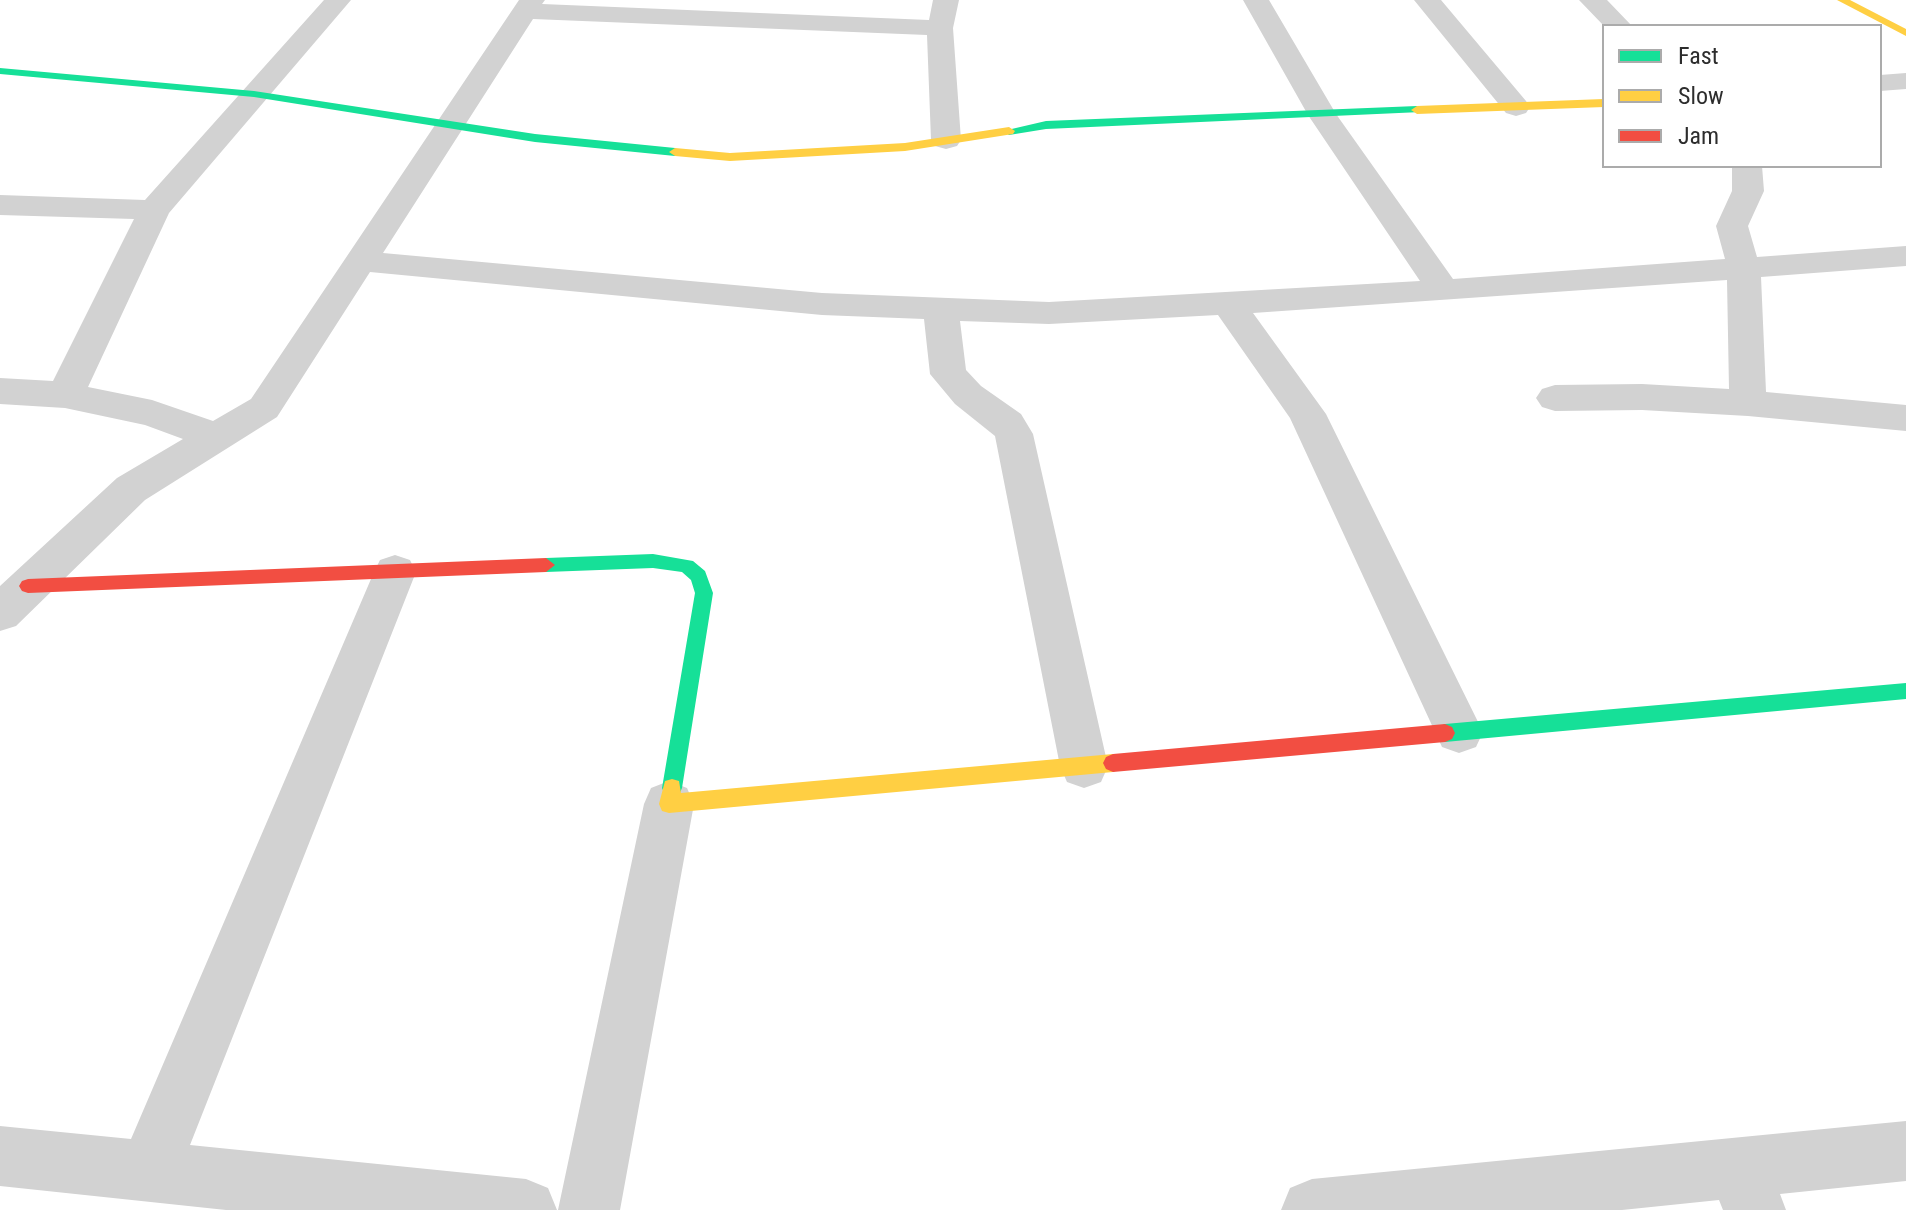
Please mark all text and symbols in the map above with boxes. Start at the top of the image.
legend [1602,24,1882,168]
text: Fast [1678,42,1719,70]
text: Slow [1678,82,1724,110]
text: Jam [1678,122,1719,150]

